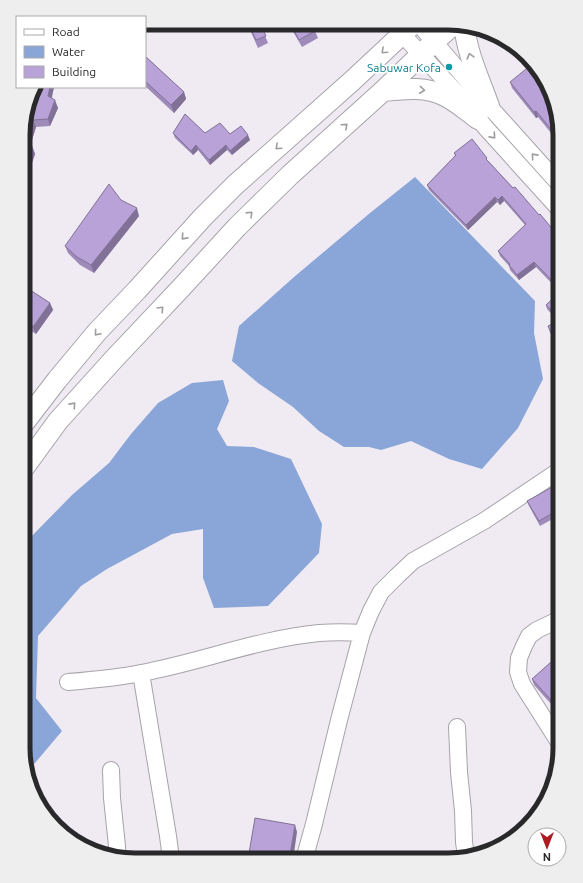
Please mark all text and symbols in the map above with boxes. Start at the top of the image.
legend [16,16,146,88]
text: Road [52,25,80,38]
text: Water [52,45,85,58]
one-way arrow [382,46,389,53]
one-way arrow [466,53,475,60]
place label: Sabuwar Kofa [367,61,441,74]
marker: Sabuwar Kofa [444,62,454,72]
text: Building [52,65,96,78]
one-way arrow [419,85,425,94]
one-way arrow [340,124,347,131]
one-way arrow [489,131,496,139]
one-way arrow [275,142,282,149]
one-way arrow [531,153,539,161]
one-way arrow [245,212,253,219]
one-way arrow [181,232,189,240]
one-way arrow [156,306,164,314]
one-way arrow [94,329,101,336]
one-way arrow [68,402,75,410]
north arrow [527,827,567,867]
text: N [543,851,551,863]

